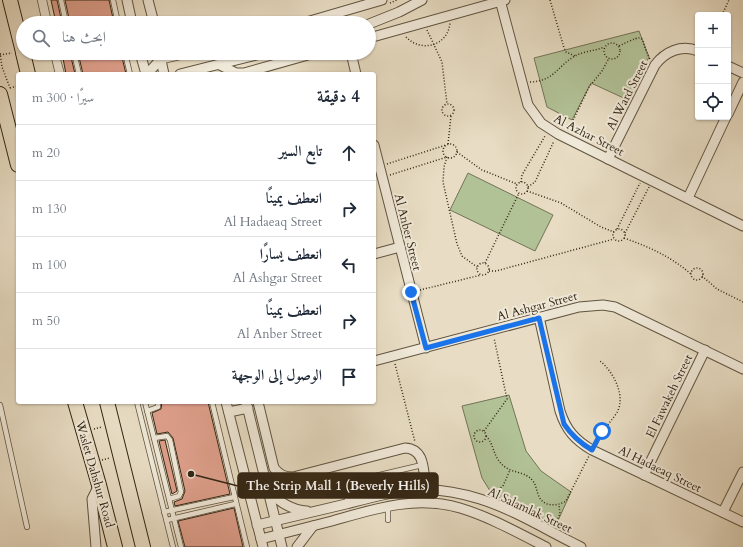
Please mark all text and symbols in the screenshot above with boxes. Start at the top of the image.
map controls [695,12,731,120]
button: + [695,12,731,48]
search box [16,16,376,60]
icon: search [30,27,52,49]
text: ابحث هنا [62,27,106,47]
button: − [695,48,731,84]
street label: Al Ward Street [603,57,651,133]
button: locate [695,84,731,120]
text: 4 دقيقة [317,85,360,108]
text: سيرًا · 300 m [32,89,94,107]
street label: Al Azhar Street [551,110,627,160]
text: تابع السير [279,141,322,161]
icon: ahead [338,142,360,164]
text: 20 m [32,144,60,162]
text: انعطف يمينًا [266,188,322,208]
street label: Al Anber Street [391,192,425,272]
icon: right [338,198,360,220]
text: 130 m [32,200,66,218]
text: Al Hadaeaq Street [224,213,322,231]
text: انعطف يسارًا [260,244,322,264]
icon: left [338,254,360,276]
text: 100 m [32,256,66,274]
text: Al Ashgar Street [233,269,322,287]
route end [402,283,420,301]
street label: Al Ashgar Street [495,288,579,324]
text: انعطف يمينًا [266,300,322,320]
icon: right [338,310,360,332]
text: 50 m [32,312,60,330]
text: Al Anber Street [237,325,322,343]
street label: El Fawakeh Street [642,351,696,440]
text: الوصول إلى الوجهة [232,365,322,385]
icon: arrive [338,366,360,388]
street label: Waslet Dahshur Road [72,418,118,530]
route start [593,422,611,440]
street label: Al Hadaeaq Street [616,442,704,496]
callout: The Strip Mall 1 (Beverly Hills) [238,473,438,498]
text: The Strip Mall 1 (Beverly Hills) [246,477,430,495]
street label: Al Salamlak Street [485,483,575,537]

